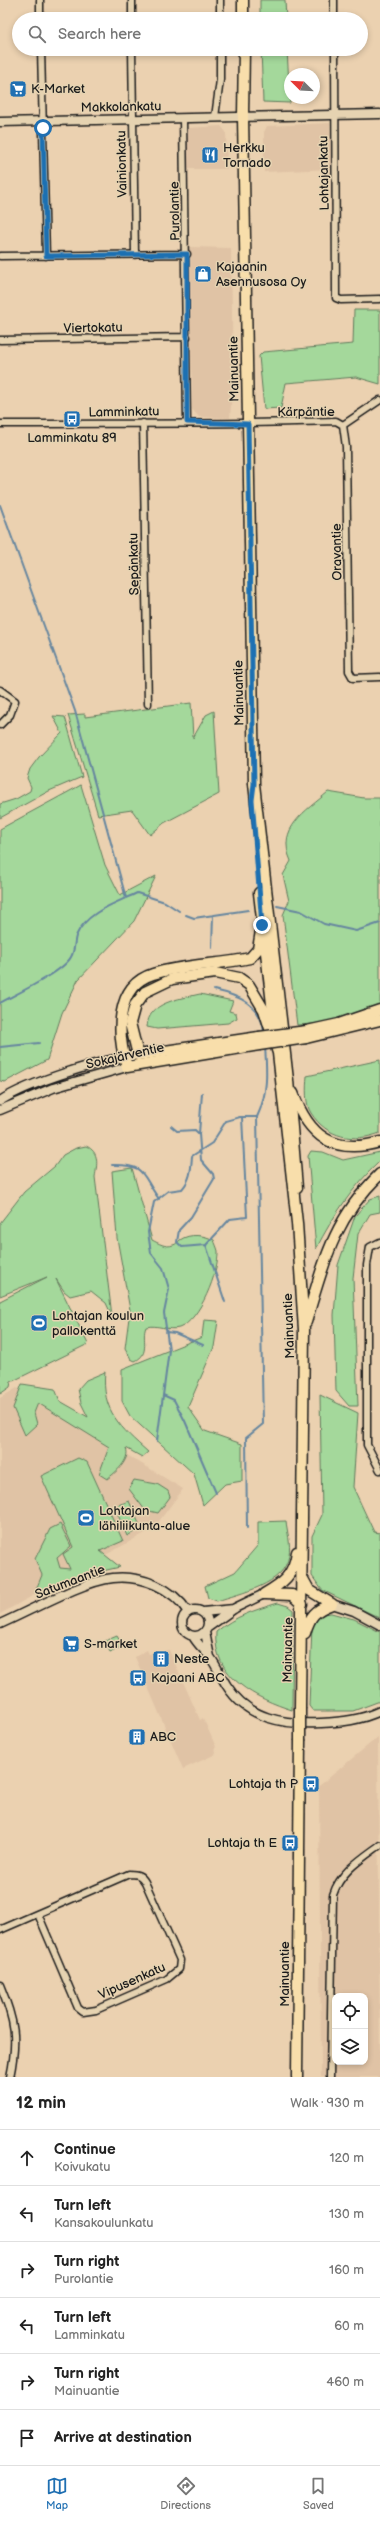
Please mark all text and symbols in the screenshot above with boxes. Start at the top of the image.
search box [12,12,368,56]
icon: search [26,23,48,45]
text: Search here [58,25,141,44]
north arrow [284,68,320,104]
supermarket icon: K-Market [8,79,28,99]
place label: K-Market [31,81,85,97]
street label: Makkolankatu [81,98,161,116]
route start [34,119,52,137]
street label: Vainionkatu [113,130,131,198]
street label: Lohtajankatu [315,135,333,211]
place label: Herkku Tornado [223,140,271,171]
restaurant icon: Herkku Tornado [200,145,220,165]
street label: Purolantie [166,181,184,241]
place label: Kajaanin Asennusosa Oy [216,259,306,290]
shop icon: Kajaanin Asennusosa Oy [193,264,213,284]
street label: Viertokatu [63,319,123,337]
street label: Mainuantie [225,336,243,402]
street label: Lamminkatu [88,403,160,421]
street label: Kärpäntie [277,404,335,420]
bus stop icon: Lamminkatu 89 [62,409,82,429]
place label: Lamminkatu 89 [27,430,117,446]
street label: Oravantie [328,523,345,581]
street label: Sepänkatu [125,533,143,595]
street label: Mainuantie [230,660,248,726]
route end [253,916,271,934]
street label: Sokajärventie [84,1039,166,1073]
street label: Mainuantie [280,1293,298,1359]
place label: Lohtajan koulun pallokenttä [52,1308,144,1339]
sports icon: Lohtajan koulun pallokenttä [29,1313,49,1333]
place label: Lohtajan lähiliikunta-alue [99,1503,190,1534]
sports icon: Lohtajan lähiliikunta-alue [76,1508,96,1528]
street label: Satumaantie [33,1561,108,1603]
street label: Mainuantie [279,1617,297,1683]
supermarket icon: S-market [61,1634,81,1654]
place label: S-market [84,1636,137,1652]
building icon: Neste [151,1649,171,1669]
place label: Neste [174,1651,210,1667]
bus stop icon: Kajaani ABC [128,1668,148,1688]
place label: Kajaani ABC [151,1670,224,1686]
building icon: ABC [127,1727,147,1747]
place label: ABC [150,1729,176,1745]
bus stop icon: Lohtaja th P [301,1774,321,1794]
place label: Lohtaja th P [229,1776,298,1792]
bus stop icon: Lohtaja th E [280,1833,300,1853]
place label: Lohtaja th E [207,1835,277,1851]
street label: Mainuantie [277,1941,293,2007]
street label: Vipusenkatu [96,1959,168,2003]
map controls [332,1993,368,2065]
button: locate [332,1993,368,2029]
button: layers [332,2029,368,2065]
text: 12 min [16,2093,66,2113]
text: Walk · 930 m [290,2095,364,2111]
text: Continue [54,2140,116,2159]
icon: ahead [16,2147,38,2169]
text: 120 m [329,2150,364,2166]
text: Koivukatu [54,2159,110,2175]
text: Turn left [54,2196,111,2215]
icon: left [16,2203,38,2225]
text: 130 m [329,2206,364,2222]
text: Kansakoulunkatu [54,2215,154,2231]
text: Turn right [54,2252,119,2271]
icon: right [16,2259,38,2281]
text: 160 m [329,2262,364,2278]
text: Purolantie [54,2271,113,2287]
text: Turn left [54,2308,111,2327]
icon: left [16,2315,38,2337]
text: 60 m [334,2318,364,2334]
text: Lamminkatu [54,2327,125,2343]
text: Turn right [54,2364,119,2383]
icon: right [16,2371,38,2393]
text: 460 m [326,2374,364,2390]
text: Mainuantie [54,2383,120,2399]
icon: arrive [16,2427,38,2449]
text: Arrive at destination [54,2428,192,2447]
tab: Map [46,2475,68,2512]
tab: Directions [160,2475,211,2512]
tab: Saved [303,2475,334,2512]

